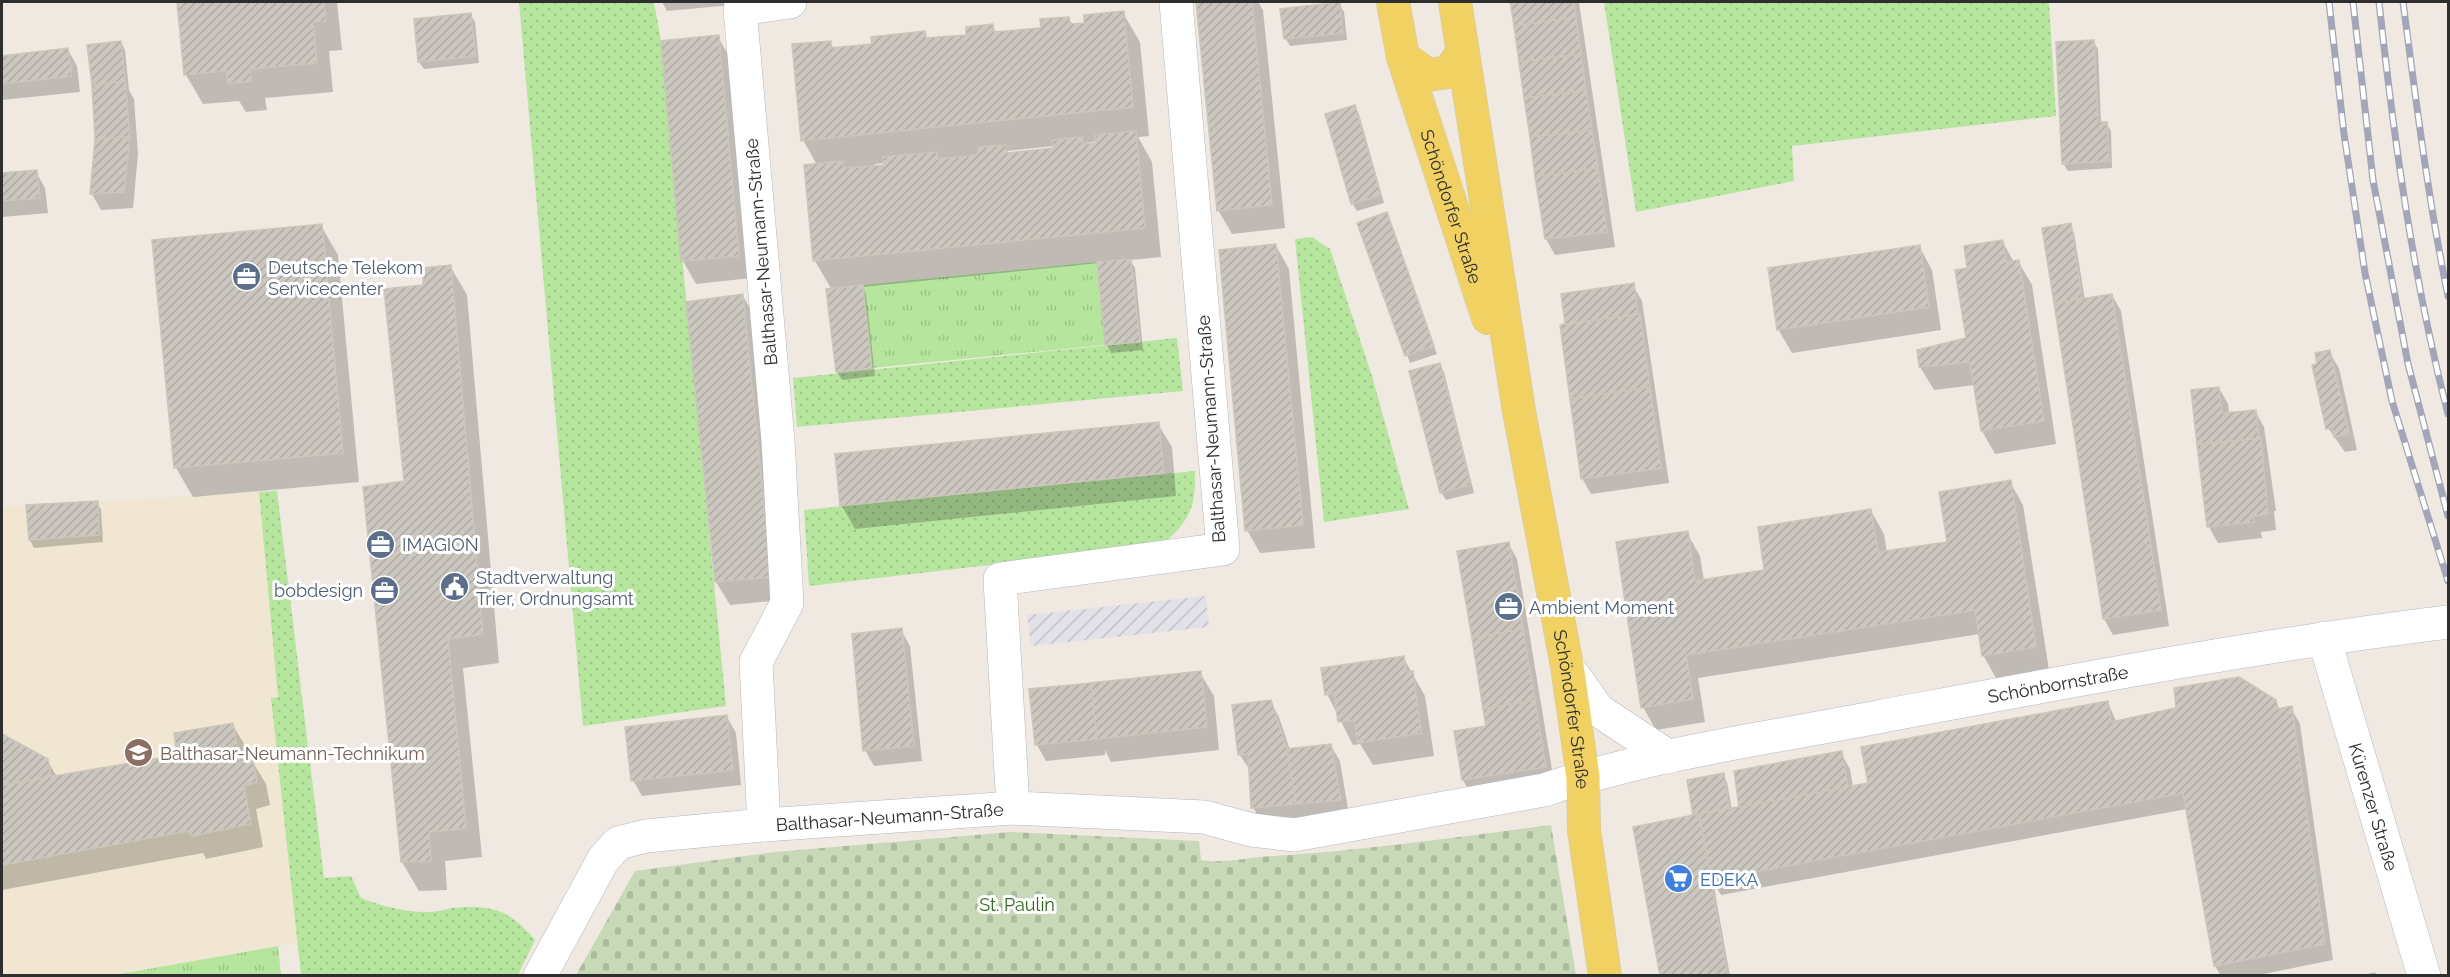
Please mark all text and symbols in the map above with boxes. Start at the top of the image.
street label: Schöndorfer Straße [1417,127,1487,287]
street label: Balthasar-Neumann-Straße [741,137,781,367]
place label: Deutsche Telekom Servicecenter [268,257,423,299]
office icon: Deutsche Telekom Servicecenter [231,261,263,293]
street label: Balthasar-Neumann-Straße [1193,314,1229,544]
office icon: IMAGION [365,528,397,560]
place label: IMAGION [402,534,479,555]
place label: Stadtverwaltung Trier, Ordnungsamt [476,567,634,609]
public building icon: Stadtverwaltung Trier, Ordnungsamt [439,571,471,603]
office icon: bobdesign [368,574,400,606]
place label: bobdesign [274,580,363,601]
office icon: Ambient Moment [1492,591,1524,623]
place label: Ambient Moment [1529,597,1674,618]
street label: Schöndorfer Straße [1550,628,1594,789]
street label: Schönbornstraße [1986,661,2130,707]
school or university icon: Balthasar-Neumann-Technikum [123,737,155,769]
street label: Kürenzer Straße [2345,740,2403,874]
place label: Balthasar-Neumann-Technikum [160,743,425,764]
street label: Balthasar-Neumann-Straße [775,798,1005,835]
supermarket icon: EDEKA [1663,863,1695,895]
place label: EDEKA [1700,869,1759,890]
park label: St. Paulin [979,894,1055,915]

